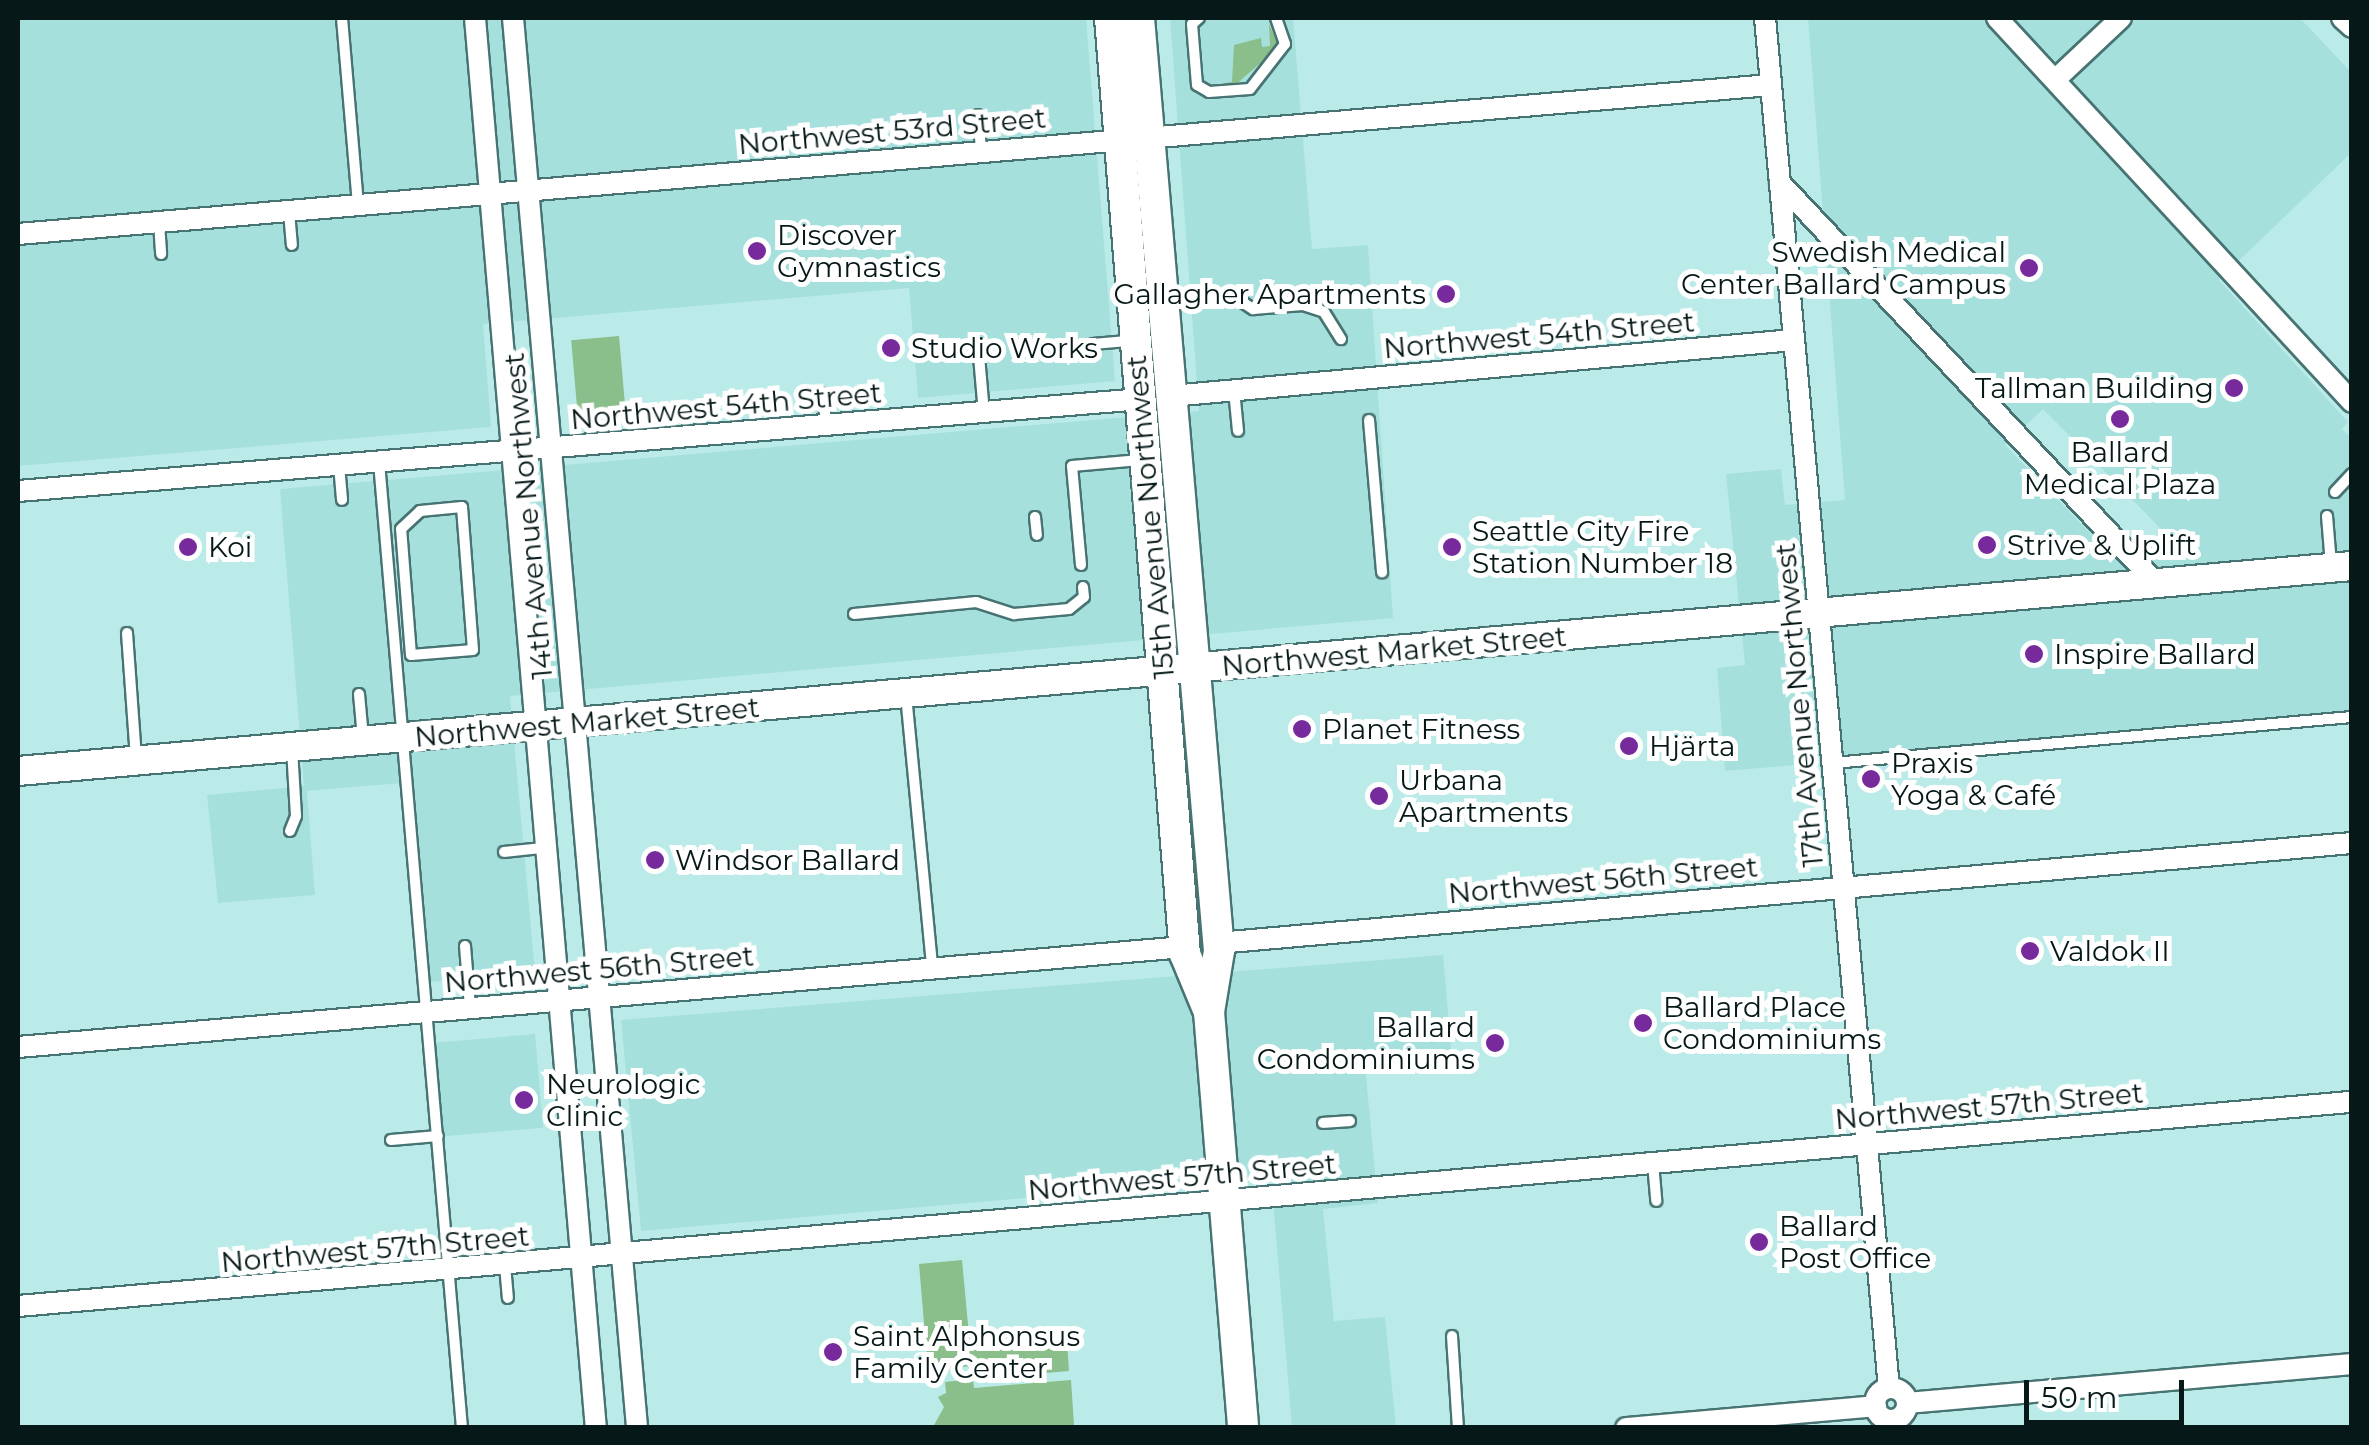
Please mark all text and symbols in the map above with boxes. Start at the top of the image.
street label: Northwest 53rd Street [737,101,1047,161]
place label: Discover Gymnastics [777,218,941,284]
place label: Swedish Medical Center Ballard Campus [1681,235,2006,301]
marker: Discover Gymnastics [746,240,768,262]
marker: Swedish Medical Center Ballard Campus [2016,255,2042,281]
place label: Gallagher Apartments [1114,277,1426,311]
marker: Gallagher Apartments [1435,283,1457,305]
street label: Northwest 54th Street [1382,305,1696,365]
place label: Studio Works [911,331,1098,365]
marker: Studio Works [880,337,902,359]
street label: 14th Avenue Northwest [497,351,559,681]
street label: 15th Avenue Northwest [1119,354,1181,680]
place label: Tallman Building [1975,371,2214,405]
street label: Northwest 54th Street [569,376,883,436]
marker: Tallman Building [2223,377,2245,399]
marker: Ballard Medical Plaza [2109,408,2131,430]
place label: Ballard Medical Plaza [2024,435,2216,501]
place label: Seattle City Fire Station Number 18 [1472,514,1733,580]
place label: Strive & Uplift [2007,528,2196,562]
place label: Koi [208,530,252,564]
marker: Strive & Uplift [1976,534,1998,556]
marker: Koi [177,536,199,558]
marker: Seattle City Fire Station Number 18 [1441,536,1463,558]
street label: 17th Avenue Northwest [1768,542,1830,868]
street label: Northwest Market Street [1220,619,1568,683]
place label: Inspire Ballard [2054,637,2256,671]
marker: Inspire Ballard [2023,643,2045,665]
street label: Northwest Market Street [413,690,761,754]
place label: Planet Fitness [1322,712,1520,746]
marker: Planet Fitness [1291,718,1313,740]
place label: Hjärta [1649,729,1735,763]
marker: Hjärta [1618,735,1640,757]
place label: Praxis Yoga & Café [1891,746,2056,812]
place label: Urbana Apartments [1399,763,1568,829]
marker: Praxis Yoga & Café [1860,768,1882,790]
marker: Urbana Apartments [1368,785,1390,807]
place label: Windsor Ballard [675,843,900,877]
marker: Windsor Ballard [644,849,666,871]
street label: Northwest 56th Street [1447,850,1759,910]
place label: Valdok II [2050,934,2170,968]
street label: Northwest 56th Street [443,939,755,999]
marker: Valdok II [2019,940,2041,962]
place label: Ballard Place Condominiums [1663,990,1881,1056]
place label: Ballard Condominiums [1257,1010,1475,1076]
marker: Ballard Place Condominiums [1632,1012,1654,1034]
marker: Ballard Condominiums [1484,1032,1506,1054]
place label: Neurologic Clinic [546,1067,700,1133]
street label: Northwest 57th Street [1833,1076,2145,1136]
marker: Neurologic Clinic [511,1087,537,1113]
street label: Northwest 57th Street [1026,1147,1338,1207]
place label: Ballard Post Office [1779,1209,1931,1275]
street label: Northwest 57th Street [219,1219,531,1279]
marker: Ballard Post Office [1748,1231,1770,1253]
place label: Saint Alphonsus Family Center [853,1319,1080,1385]
marker: Saint Alphonsus Family Center [822,1341,844,1363]
scale bar [2029,1360,2189,1422]
text: 50 m [2041,1379,2118,1416]

